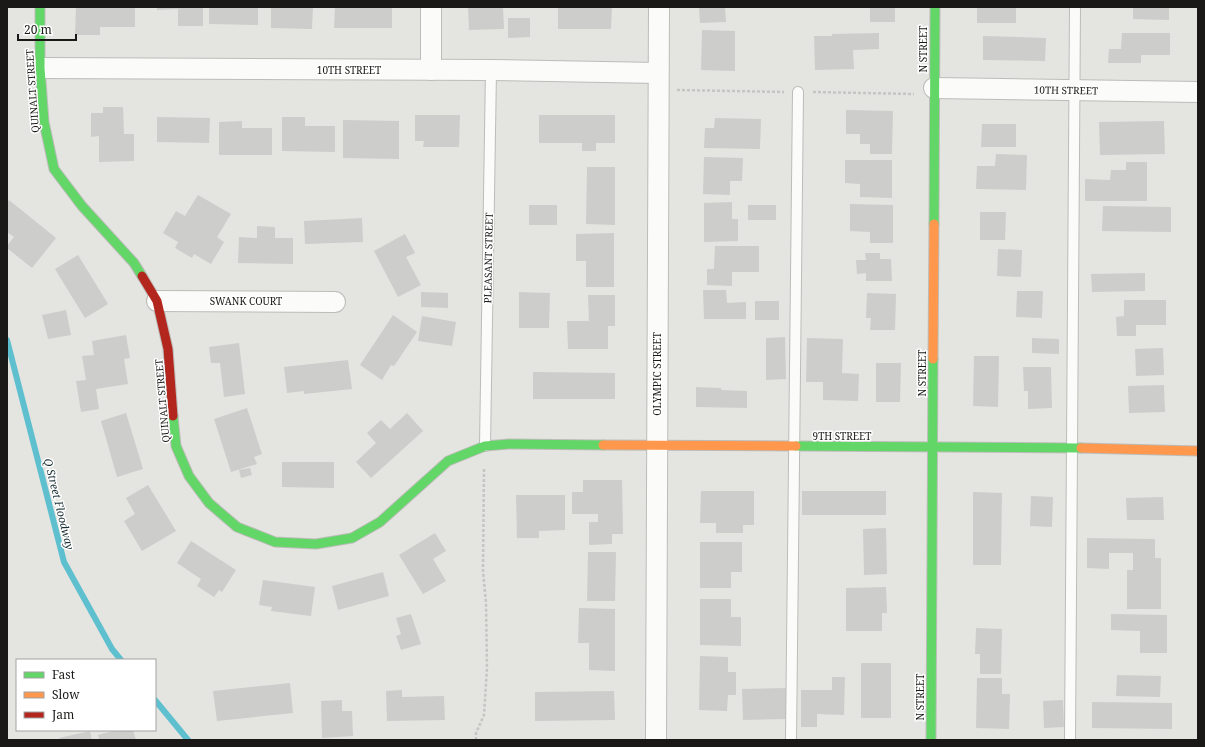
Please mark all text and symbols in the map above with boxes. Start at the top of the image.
scale bar [18,16,76,42]
text: 20 m [24,21,52,38]
street label: N STREET [916,26,930,72]
street label: QUINALT STREET [22,49,42,133]
street label: 10TH STREET [317,63,381,77]
street label: 10TH STREET [1034,82,1098,98]
street label: PLEASANT STREET [480,213,496,303]
street label: SWANK COURT [210,294,282,308]
street label: OLYMPIC STREET [650,332,664,416]
street label: N STREET [915,350,929,396]
street label: QUINALT STREET [151,359,173,443]
street label: 9TH STREET [813,429,871,443]
water label: Q Street Floodway [41,457,78,551]
legend [16,659,156,731]
text: Fast [52,666,75,683]
street label: N STREET [913,674,927,720]
text: Slow [52,686,80,703]
text: Jam [51,706,74,723]

